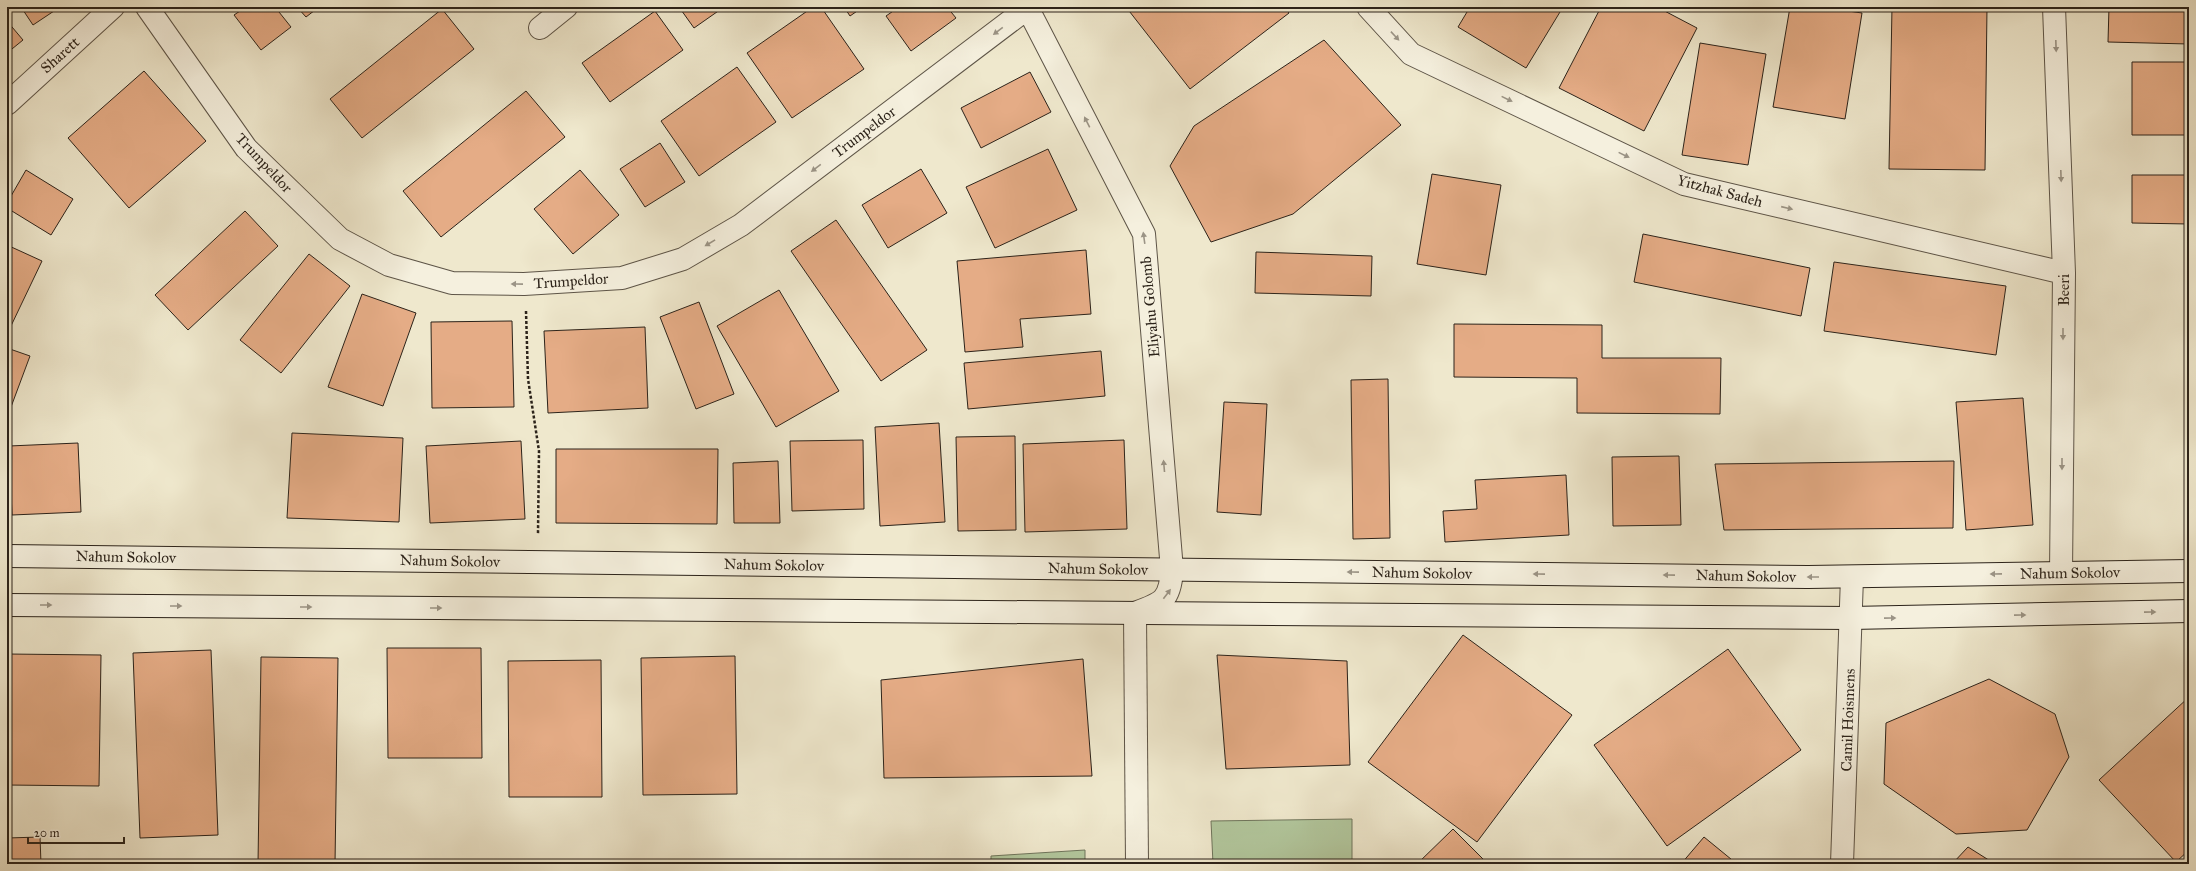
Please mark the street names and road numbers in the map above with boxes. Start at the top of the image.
street label: Sharett [37,33,84,77]
street label: Trumpeldor [829,102,900,162]
street label: Trumpeldor [232,130,296,197]
street label: Yitzhak Sadeh [1675,171,1765,211]
street label: Eliyahu Golomb [1137,256,1163,358]
street label: Trumpeldor [533,269,609,293]
street label: Beeri [2055,274,2073,306]
street label: Nahum Sokolov [76,547,177,567]
street label: Nahum Sokolov [400,551,501,571]
street label: Nahum Sokolov [724,555,825,575]
street label: Nahum Sokolov [1048,559,1149,579]
street label: Nahum Sokolov [1372,563,1473,583]
street label: Nahum Sokolov [2020,563,2121,583]
street label: Nahum Sokolov [1696,566,1797,586]
street label: Camil Hoismens [1837,668,1859,772]

